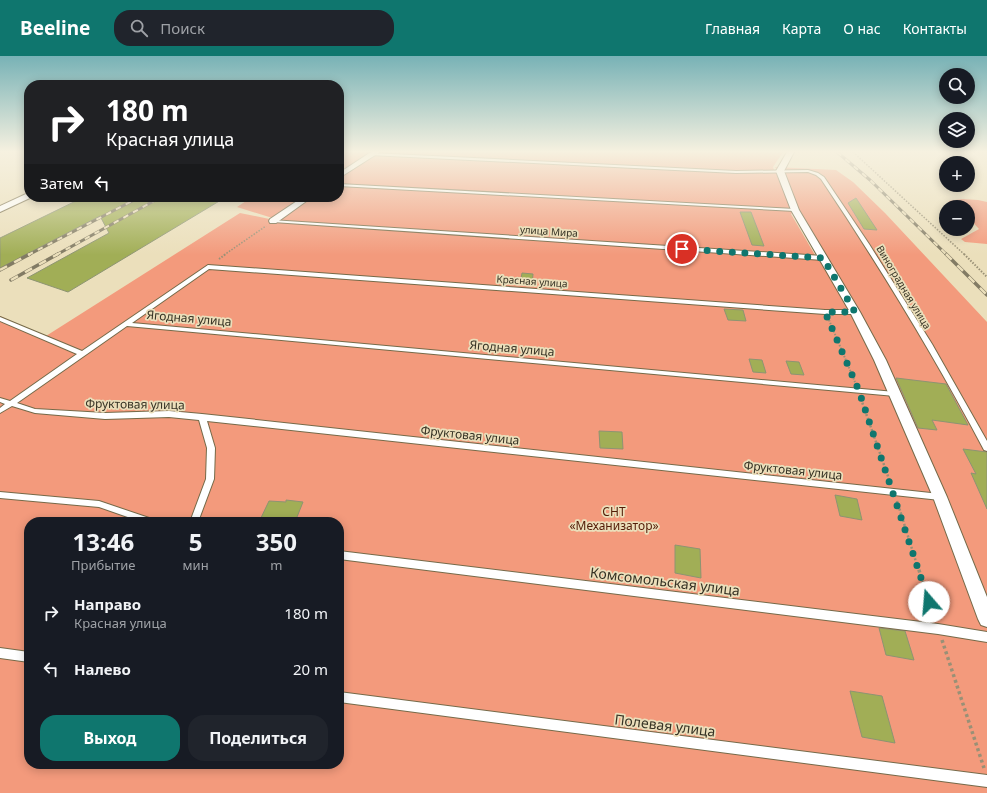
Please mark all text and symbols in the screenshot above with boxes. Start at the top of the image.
search box [114,10,394,46]
text: Beeline [20,15,90,41]
icon: search [128,17,150,39]
text: Поиск [160,18,205,38]
text: Главная [705,19,760,38]
text: Карта [782,19,821,38]
text: О нас [843,19,881,38]
text: Контакты [903,19,967,38]
map controls [939,68,975,236]
button: search [939,68,975,104]
text: 180 m [106,91,189,129]
icon: right [40,96,92,148]
button: layers [939,112,975,148]
text: Красная улица [106,127,234,151]
button: + [939,156,975,192]
icon: left [91,172,113,194]
text: Затем [40,173,83,193]
button: − [939,200,975,236]
street label: улица Мира [520,222,578,240]
pin [665,232,699,266]
icon: arrive [671,238,693,260]
street label: Виноградная улица [873,243,935,331]
street label: Красная улица [496,272,568,290]
street label: Ягодная улица [146,306,232,330]
street label: Ягодная улица [469,336,555,360]
street label: Фруктовая улица [85,395,185,413]
street label: Фруктовая улица [420,421,520,449]
street label: Фруктовая улица [743,456,843,484]
park label: СНТ «Механизатор» [569,503,659,534]
text: 13:46 [72,525,134,558]
text: 5 [189,525,202,558]
text: 350 [256,525,297,558]
text: Прибытие [71,556,136,574]
text: мин [183,556,209,574]
text: m [270,556,282,574]
street label: Комсомольская улица [589,562,741,600]
position arrow [908,581,950,623]
text: Направо [74,594,141,614]
icon: right [40,602,62,624]
text: 180 m [284,603,328,623]
text: Красная улица [74,614,167,632]
icon: left [40,658,62,680]
text: Налево [74,659,131,679]
text: 20 m [293,659,328,679]
street label: Полевая улица [613,709,717,741]
button: Выход [40,715,180,761]
button: Поделиться [188,715,328,761]

